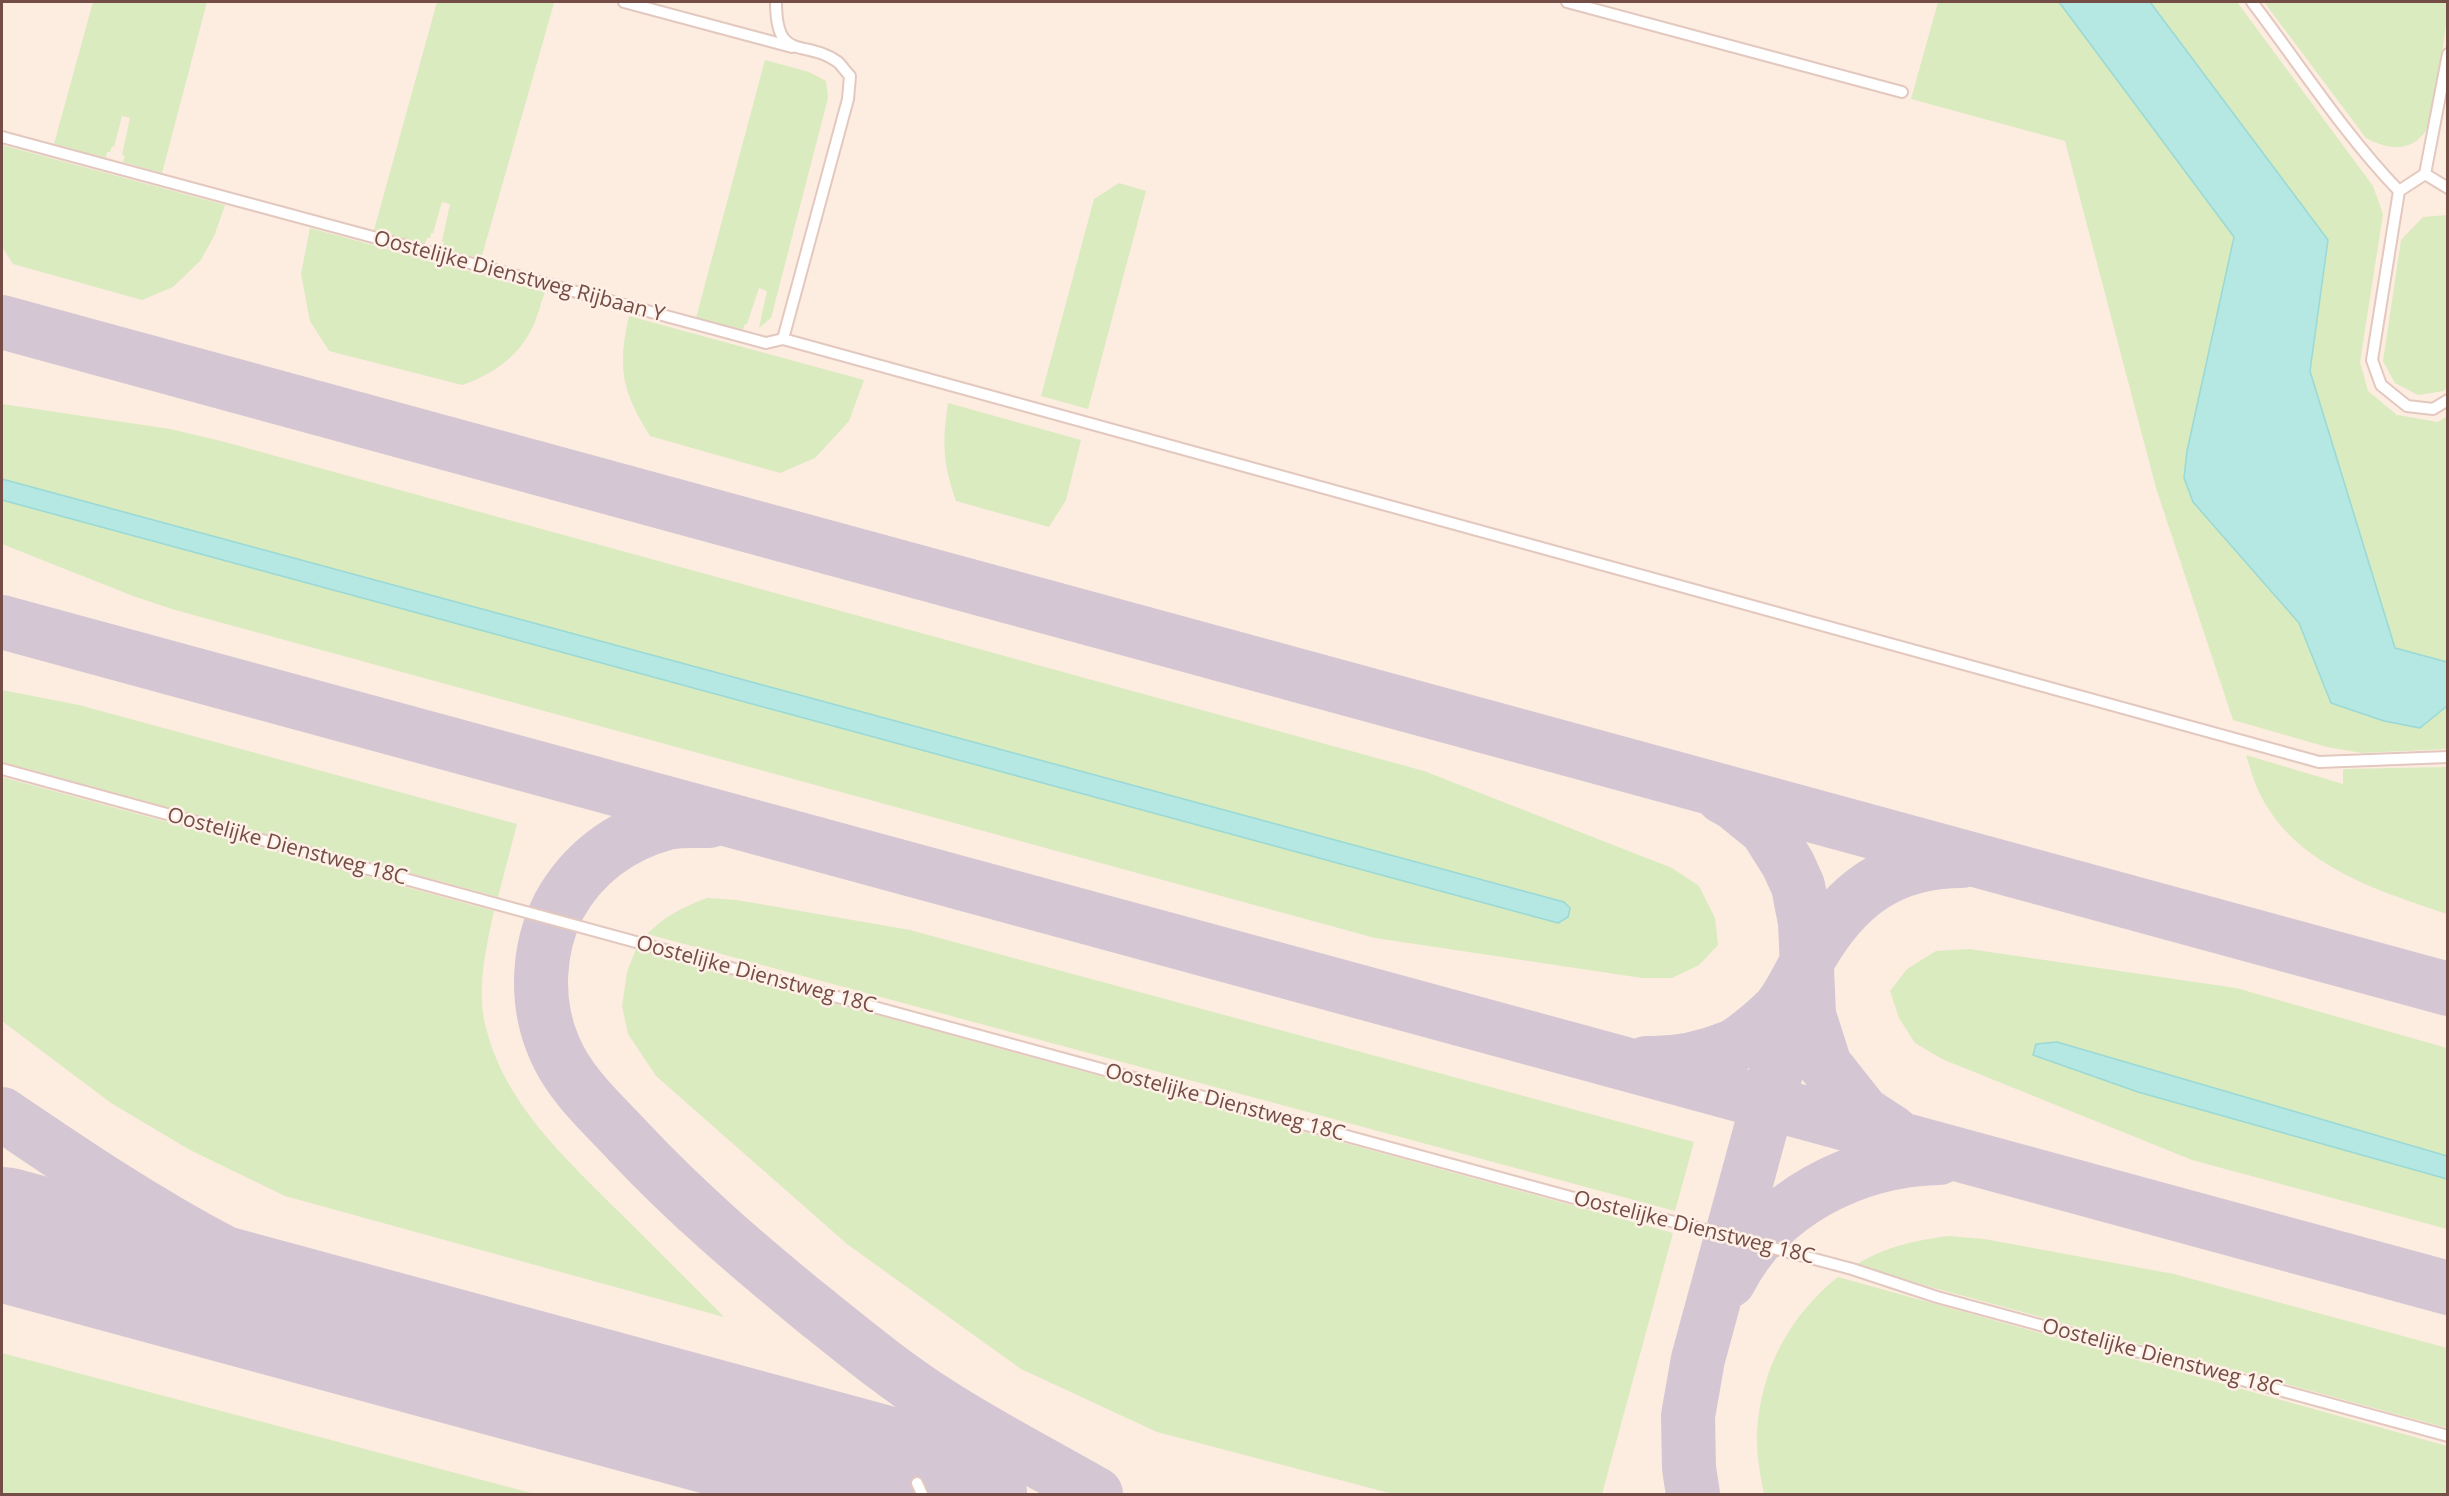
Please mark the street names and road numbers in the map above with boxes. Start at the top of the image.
street label: Oostelijke Dienstweg Rijbaan Y [371,226,667,328]
street label: Oostelijke Dienstweg 18C [164,803,410,891]
street label: Oostelijke Dienstweg 18C [633,931,879,1019]
street label: Oostelijke Dienstweg 18C [1102,1059,1348,1147]
street label: Oostelijke Dienstweg 18C [1571,1186,1817,1270]
street label: Oostelijke Dienstweg 18C [2039,1314,2285,1402]

